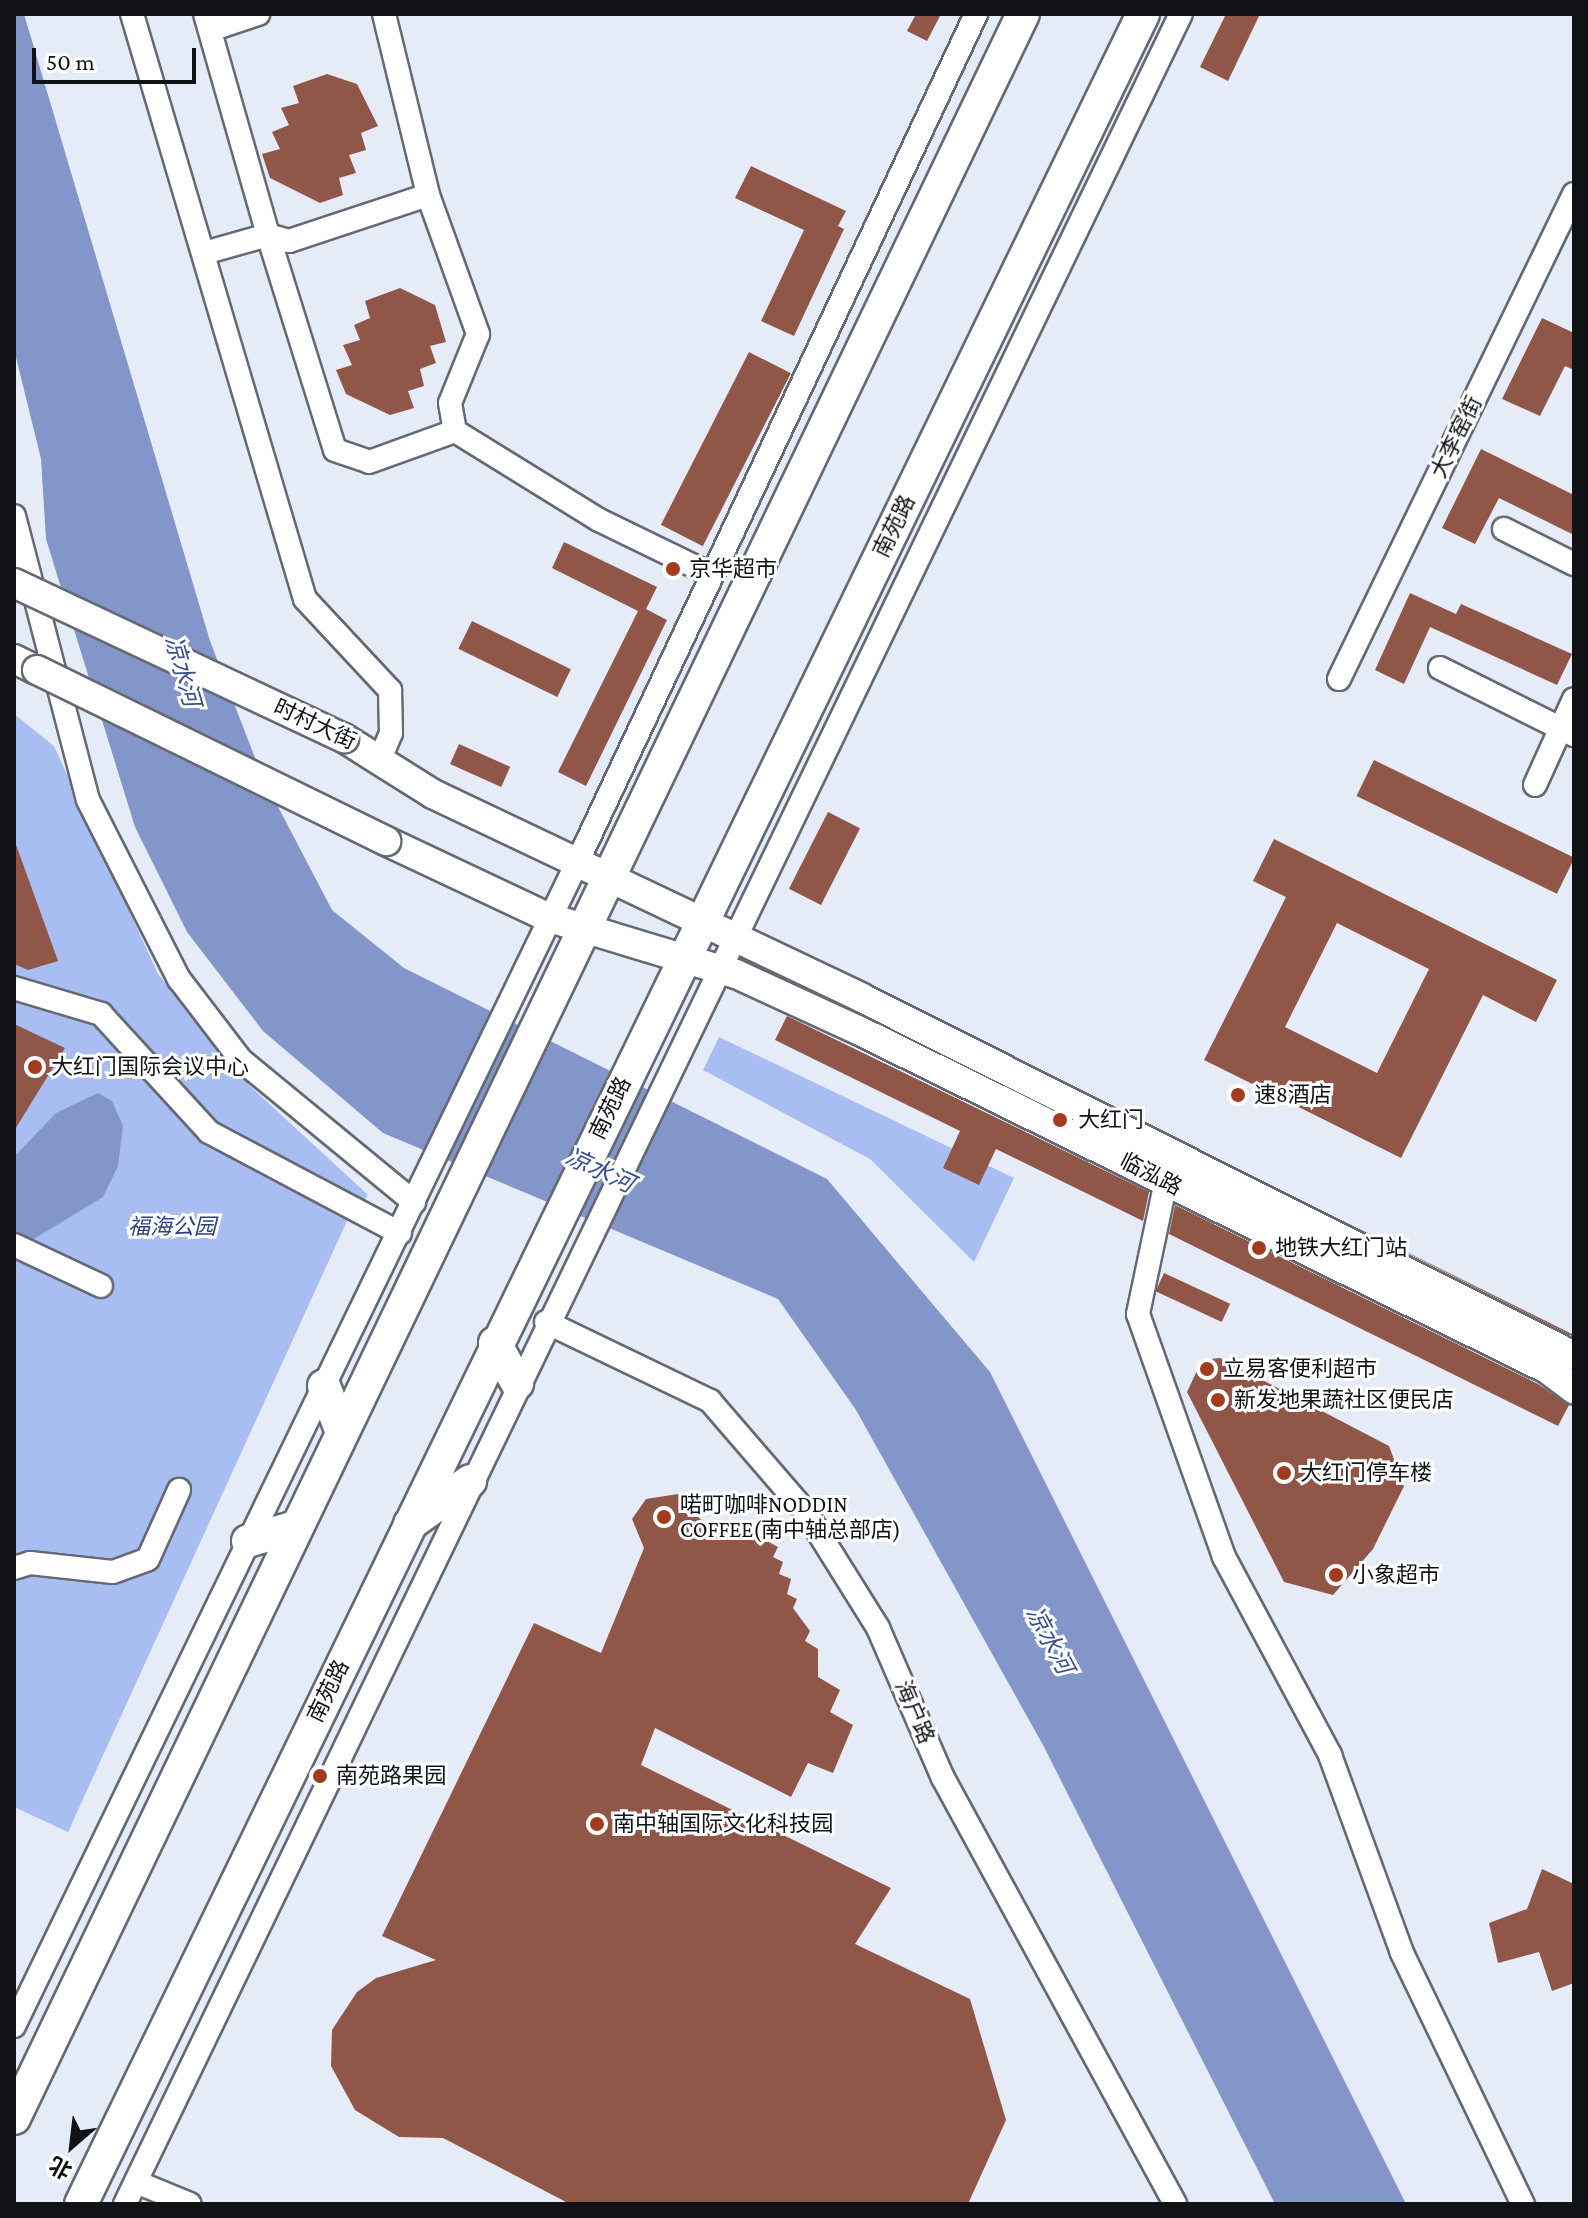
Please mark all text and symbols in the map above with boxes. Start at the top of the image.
scale bar [36,32,200,82]
text: 50 m [46,48,95,75]
street label: 大李窑街 [1425,392,1487,482]
street label: 南苑路 [868,491,920,561]
place label: 京华超市 [689,556,777,582]
marker: 京华超市 [664,560,682,578]
water label: 凉水河 [159,632,207,710]
street label: 时村大街 [270,693,360,755]
place label: 大红门国际会议中心 [51,1054,249,1080]
marker: 大红门国际会议中心 [26,1058,44,1076]
street label: 南苑路 [584,1073,636,1143]
place label: 速8酒店 [1254,1082,1332,1108]
marker: 速8酒店 [1229,1086,1247,1104]
place label: 大红门 [1078,1107,1144,1133]
marker: 大红门 [1049,1109,1071,1131]
water label: 凉水河 [561,1142,639,1198]
street label: 临泓路 [1116,1147,1186,1201]
park label: 福海公园 [128,1214,216,1240]
place label: 地铁大红门站 [1275,1235,1407,1261]
marker: 地铁大红门站 [1250,1239,1268,1257]
place label: 立易客便利超市 [1223,1356,1377,1382]
marker: 立易客便利超市 [1198,1360,1216,1378]
place label: 新发地果蔬社区便民店 [1234,1387,1454,1413]
marker: 新发地果蔬社区便民店 [1209,1391,1227,1409]
place label: 大红门停车楼 [1300,1460,1432,1486]
marker: 大红门停车楼 [1275,1464,1293,1482]
place label: 喏町咖啡NODDIN COFFEE(南中轴总部店) [680,1491,901,1542]
marker: 喏町咖啡NODDIN COFFEE(南中轴总部店) [655,1508,673,1526]
place label: 小象超市 [1352,1562,1440,1588]
marker: 小象超市 [1327,1566,1345,1584]
water label: 凉水河 [1020,1601,1080,1679]
street label: 南苑路 [302,1656,354,1726]
street label: 海户路 [890,1676,940,1748]
place label: 南苑路果园 [336,1763,446,1789]
marker: 南苑路果园 [311,1767,329,1785]
place label: 南中轴国际文化科技园 [613,1811,833,1837]
marker: 南中轴国际文化科技园 [588,1815,606,1833]
north arrow [32,2106,112,2186]
text: 北 [45,2151,76,2184]

